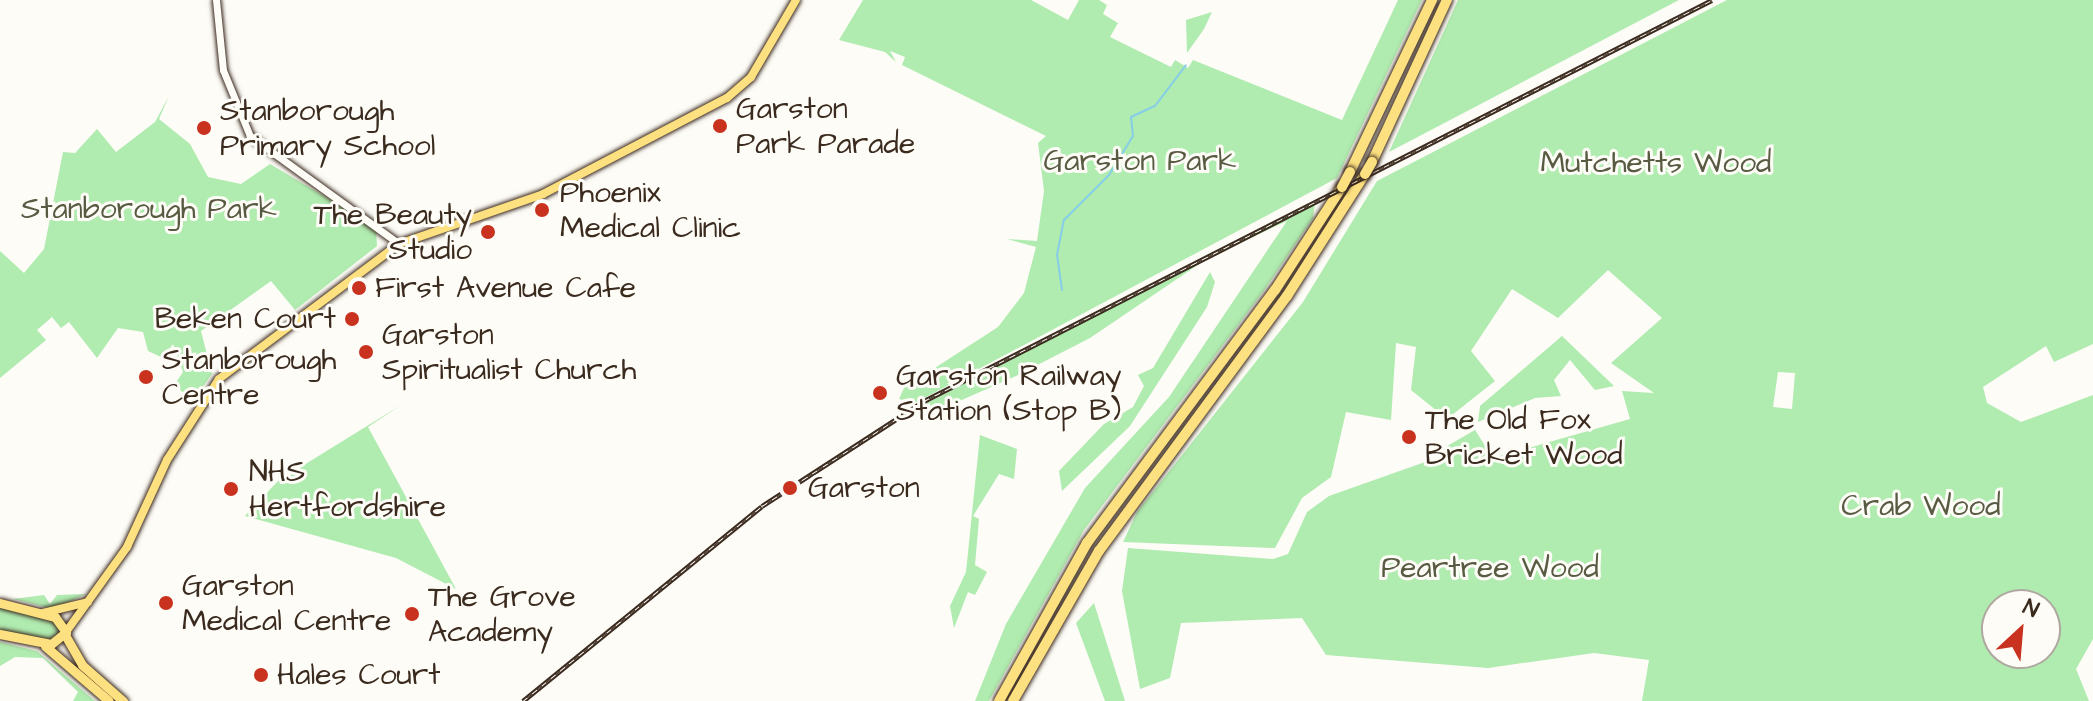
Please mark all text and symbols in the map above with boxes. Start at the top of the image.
place label: Garston Park Parade [736,91,915,162]
place label: Stanborough Primary School [220,93,435,164]
marker: Garston Park Parade [711,117,729,135]
marker: Stanborough Primary School [195,119,213,137]
park label: Garston Park [1043,143,1237,179]
park label: Mutchetts Wood [1541,145,1771,181]
place label: Phoenix Medical Clinic [560,175,741,246]
park label: Stanborough Park [21,191,277,227]
place label: The Beauty Studio [314,197,472,268]
marker: Phoenix Medical Clinic [531,199,553,221]
marker: The Beauty Studio [479,223,497,241]
place label: First Avenue Cafe [375,270,636,306]
marker: First Avenue Cafe [350,279,368,297]
place label: Beken Court [155,301,336,337]
marker: Beken Court [343,310,361,328]
place label: Garston Spiritualist Church [382,317,636,388]
place label: Stanborough Centre [162,342,336,412]
marker: Garston Spiritualist Church [357,343,375,361]
place label: Garston Railway Station (Stop B) [896,358,1122,428]
marker: Stanborough Centre [137,368,155,386]
marker: Garston Railway Station (Stop B) [871,384,889,402]
place label: The Old Fox Bricket Wood [1425,402,1623,472]
marker: The Old Fox Bricket Wood [1400,428,1418,446]
place label: NHS Hertfordshire [249,454,446,524]
place label: Garston [808,470,920,506]
marker: Garston [779,477,801,499]
marker: NHS Hertfordshire [220,478,242,500]
park label: Crab Wood [1841,488,2001,524]
park label: Peartree Wood [1381,550,1599,586]
place label: Garston Medical Centre [182,568,391,638]
place label: The Grove Academy [428,579,576,650]
north arrow [1981,589,2061,669]
text: N [2018,592,2044,626]
marker: Garston Medical Centre [157,594,175,612]
marker: The Grove Academy [403,605,421,623]
place label: Hales Court [277,657,440,693]
marker: Hales Court [252,666,270,684]

